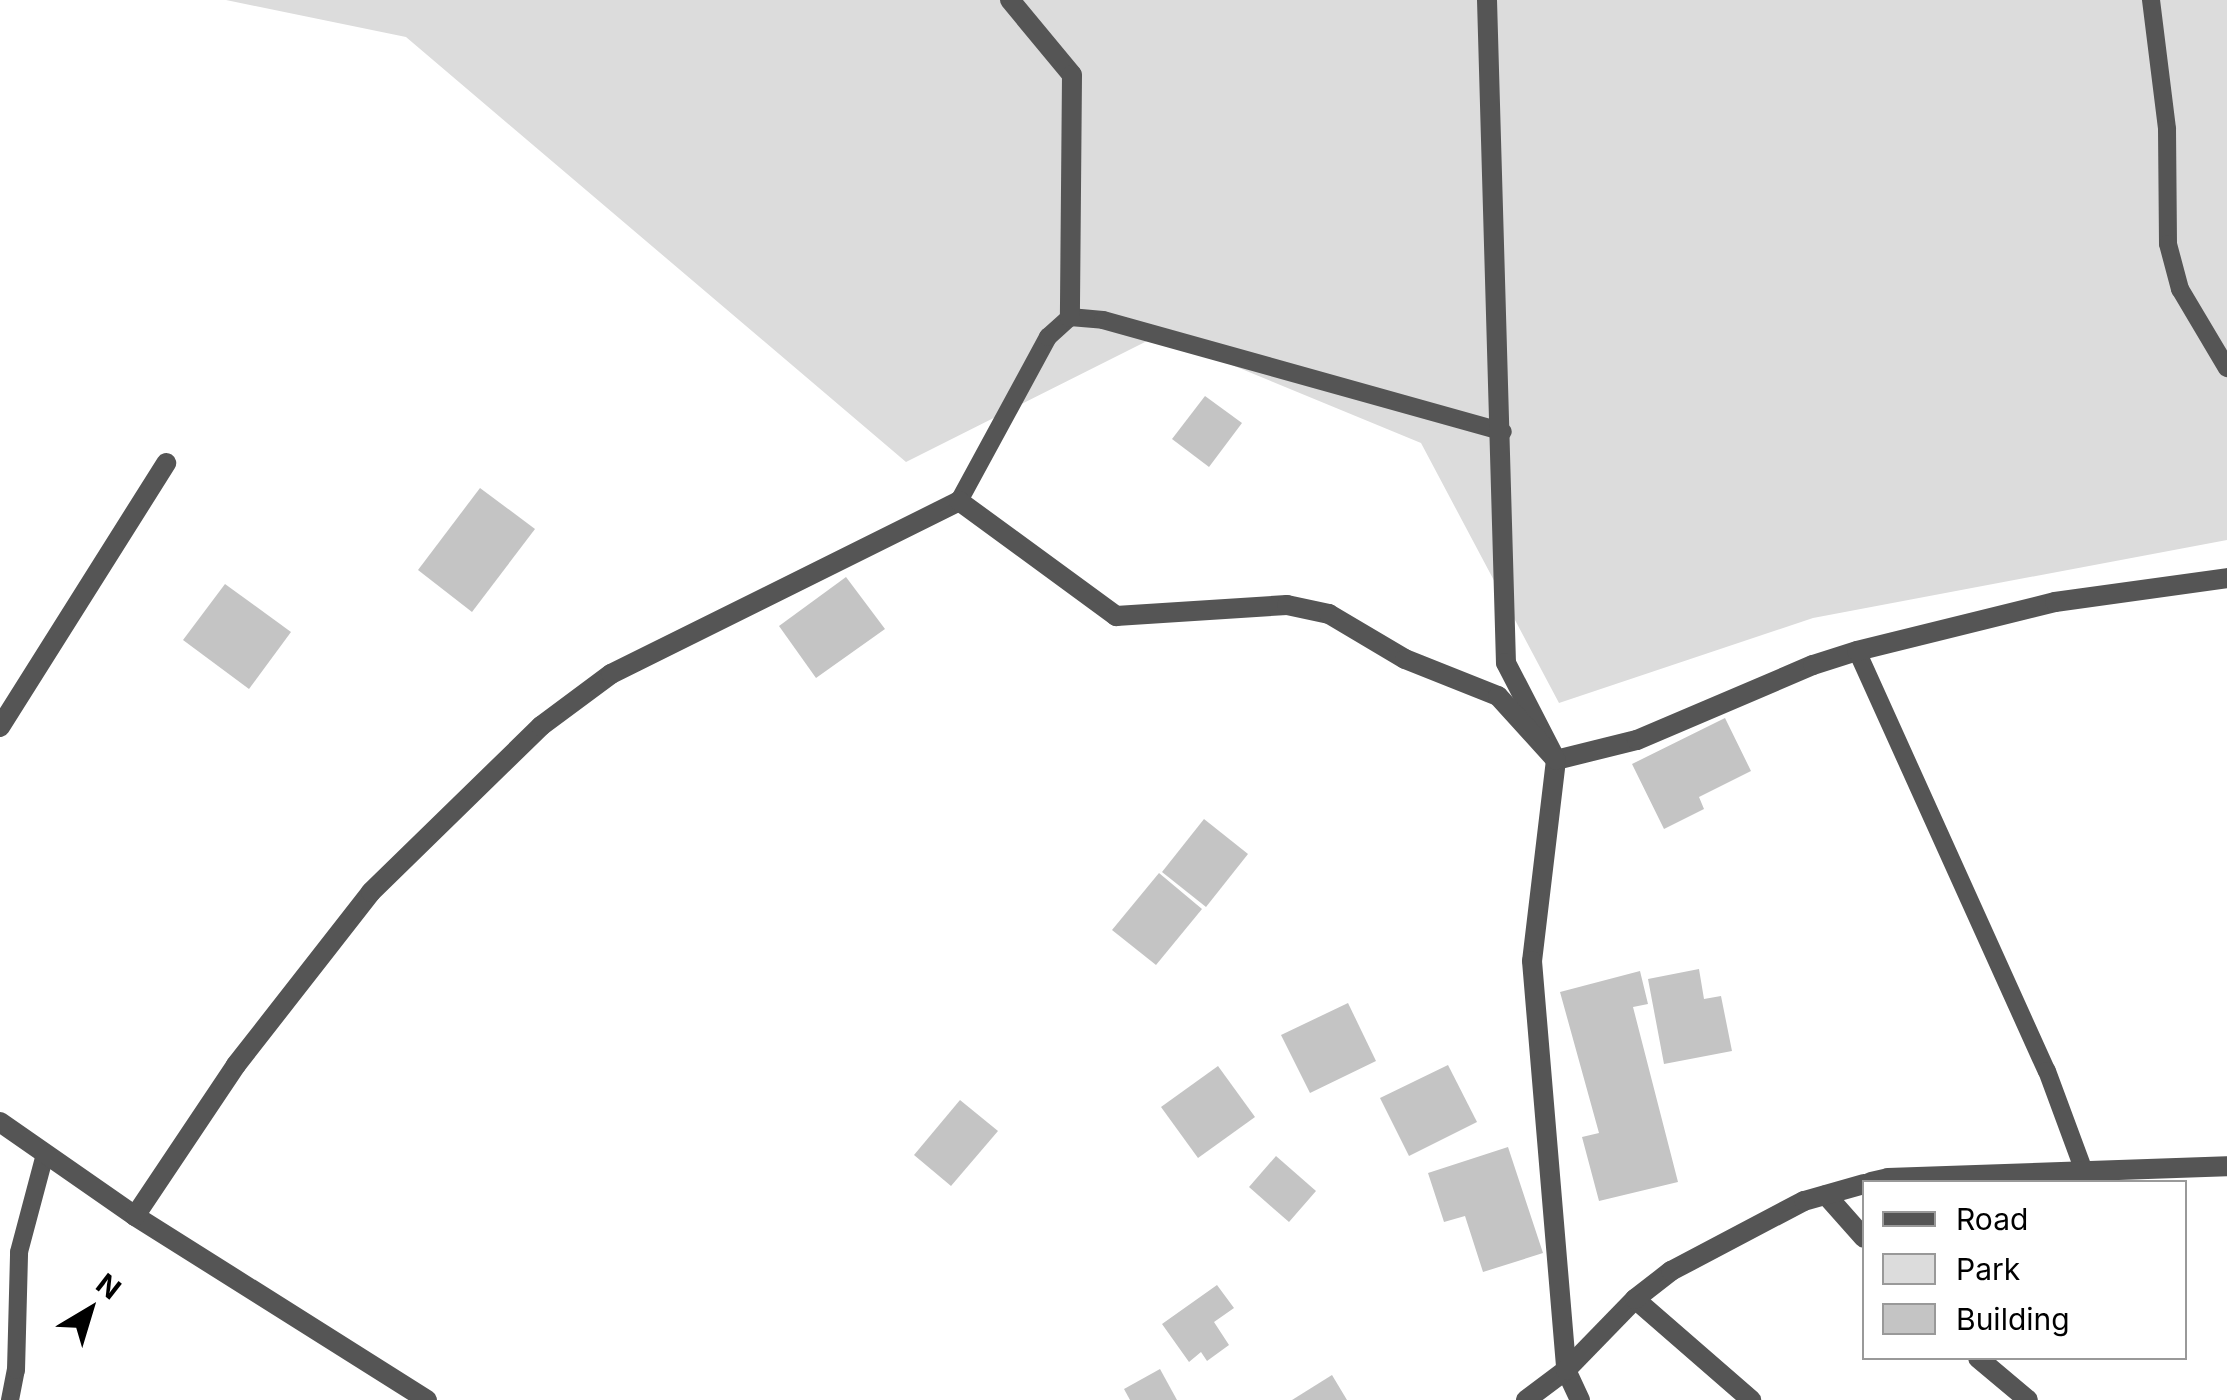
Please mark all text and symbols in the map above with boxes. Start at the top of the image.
legend [1862,1180,2187,1360]
text: Road [1956,1201,2028,1237]
text: Park [1956,1251,2020,1287]
north arrow [40,1260,140,1360]
text: N [90,1266,127,1306]
text: Building [1956,1301,2070,1337]

